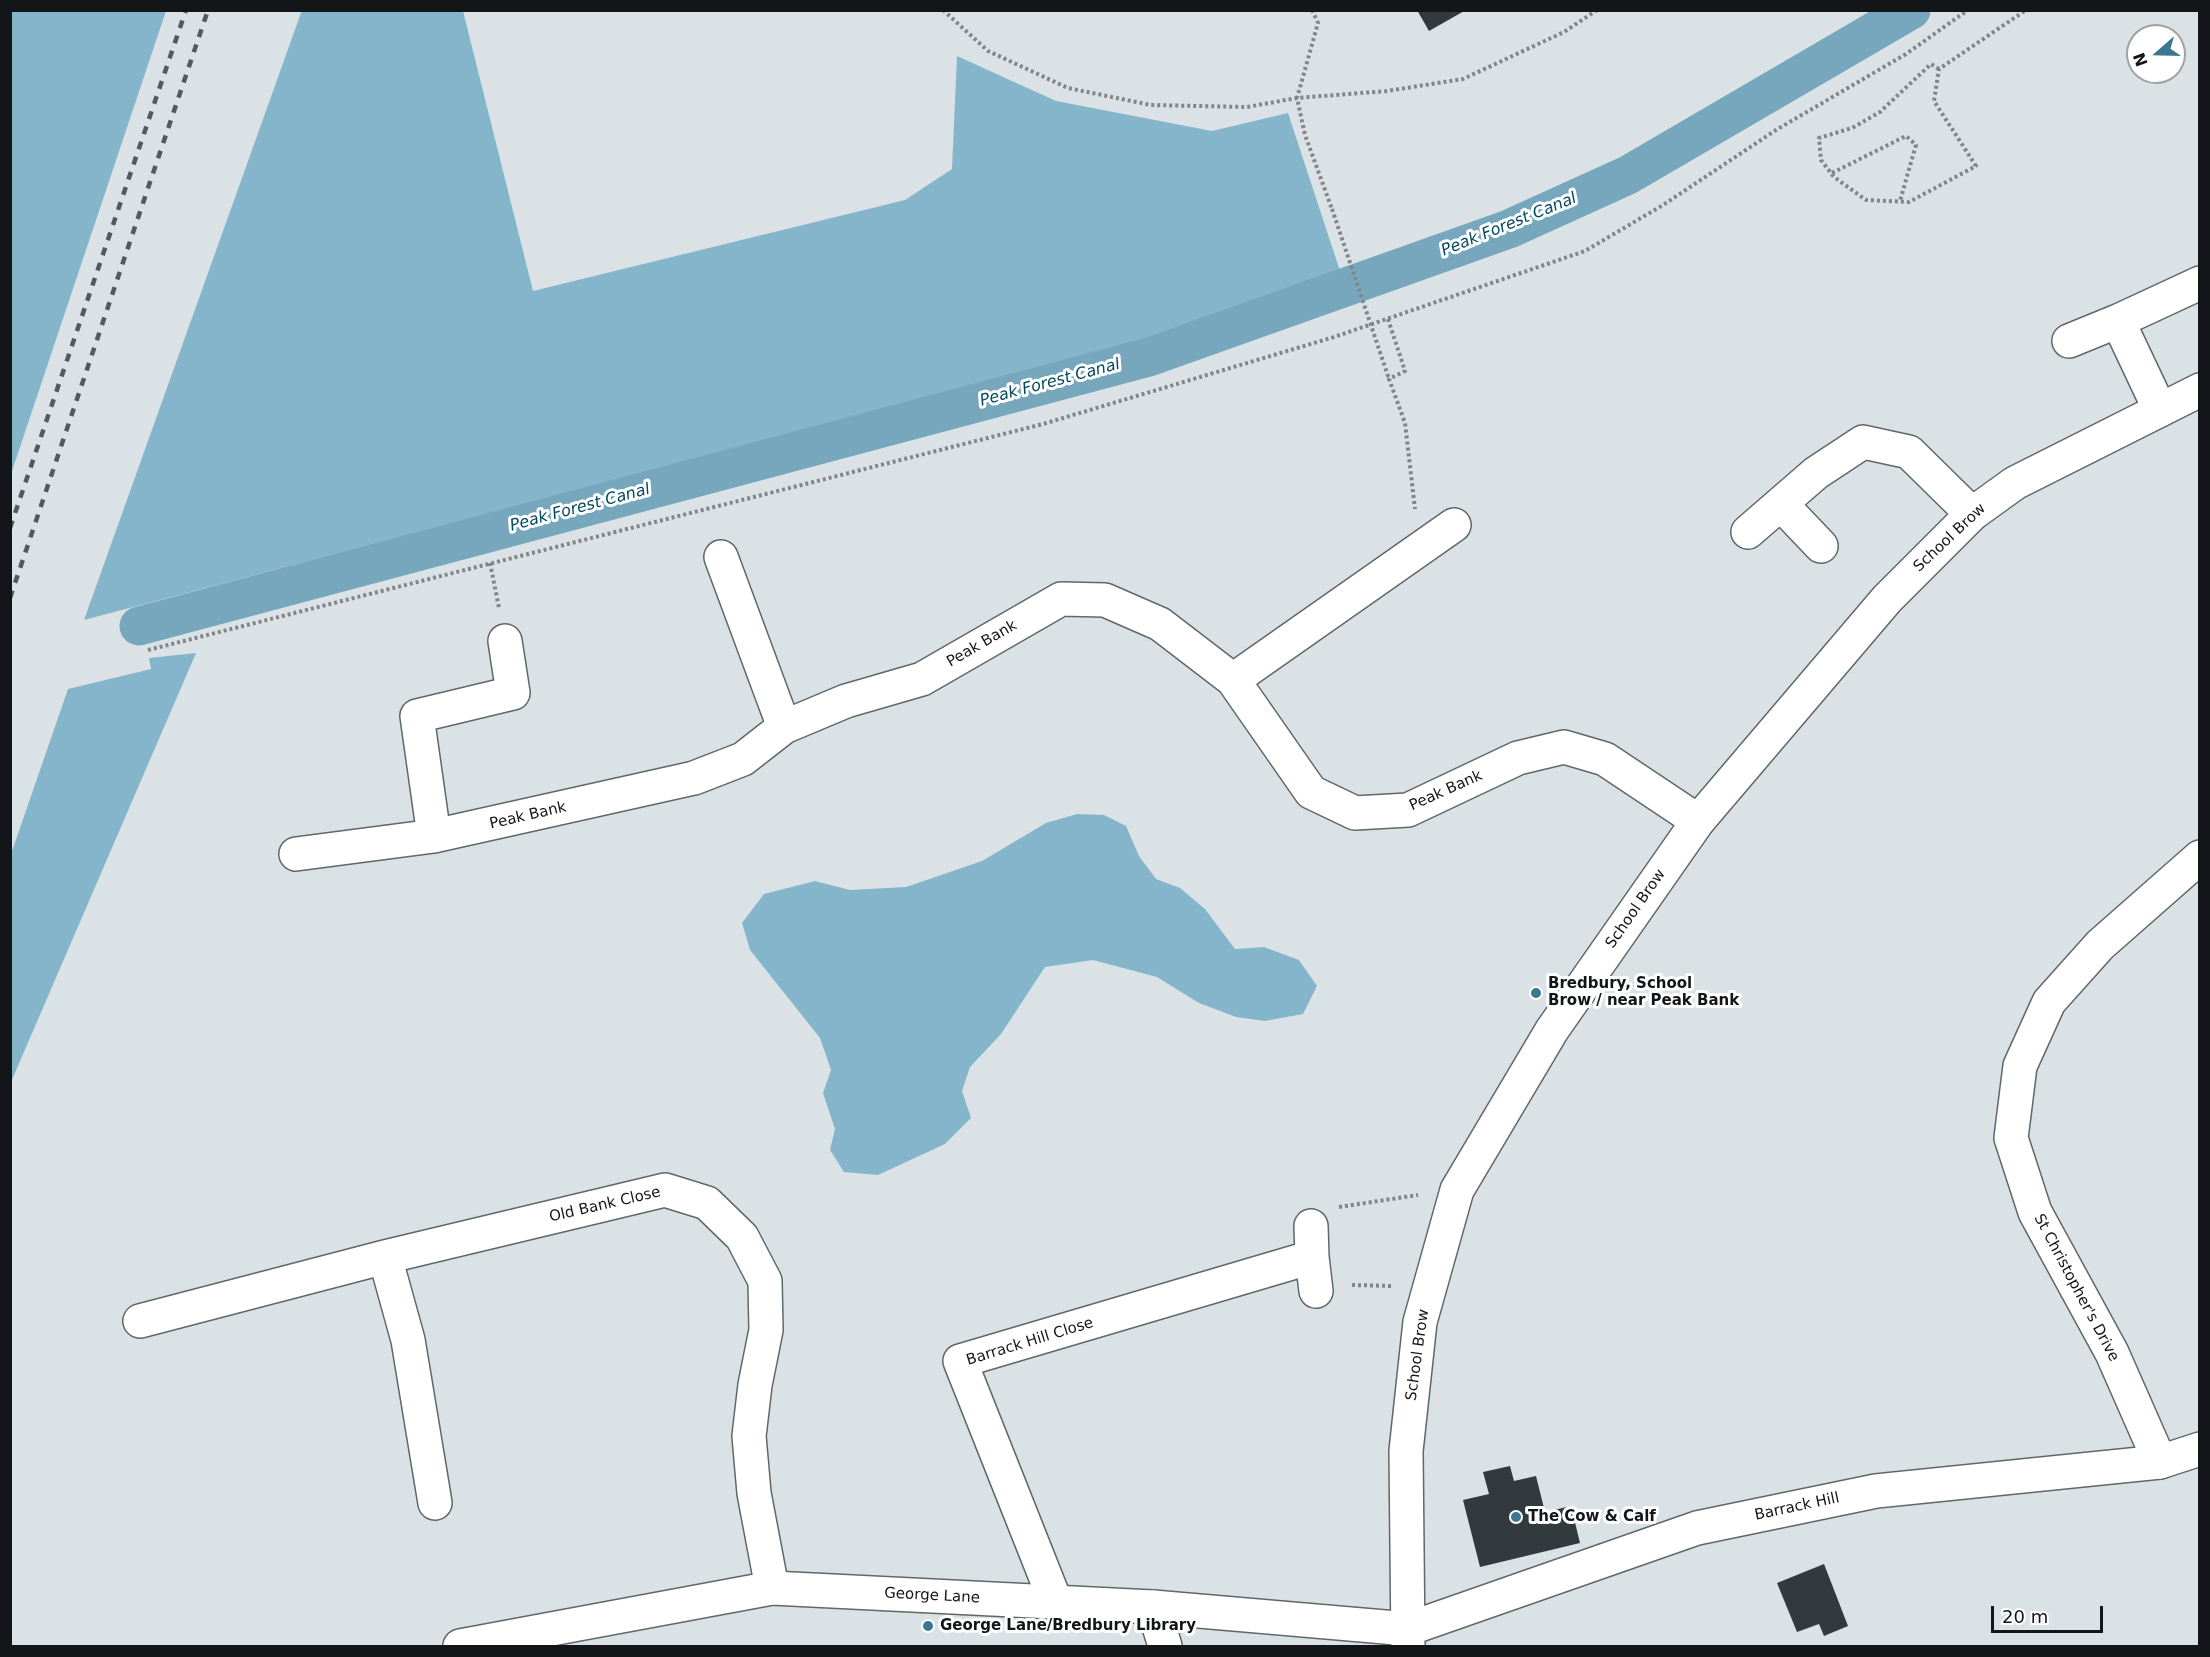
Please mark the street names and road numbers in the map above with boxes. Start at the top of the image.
street label: School Brow [1910,500,1990,576]
street label: Peak Bank [944,617,1020,671]
street label: Peak Bank [1407,767,1485,815]
street label: Peak Bank [488,798,568,834]
street label: School Brow [1602,866,1670,952]
street label: Old Bank Close [548,1183,662,1227]
street label: St Christopher's Drive [2029,1211,2123,1365]
street label: School Brow [1403,1308,1433,1402]
street label: Barrack Hill Close [964,1314,1096,1370]
street label: Barrack Hill [1753,1489,1841,1525]
street label: George Lane [884,1585,980,1607]

